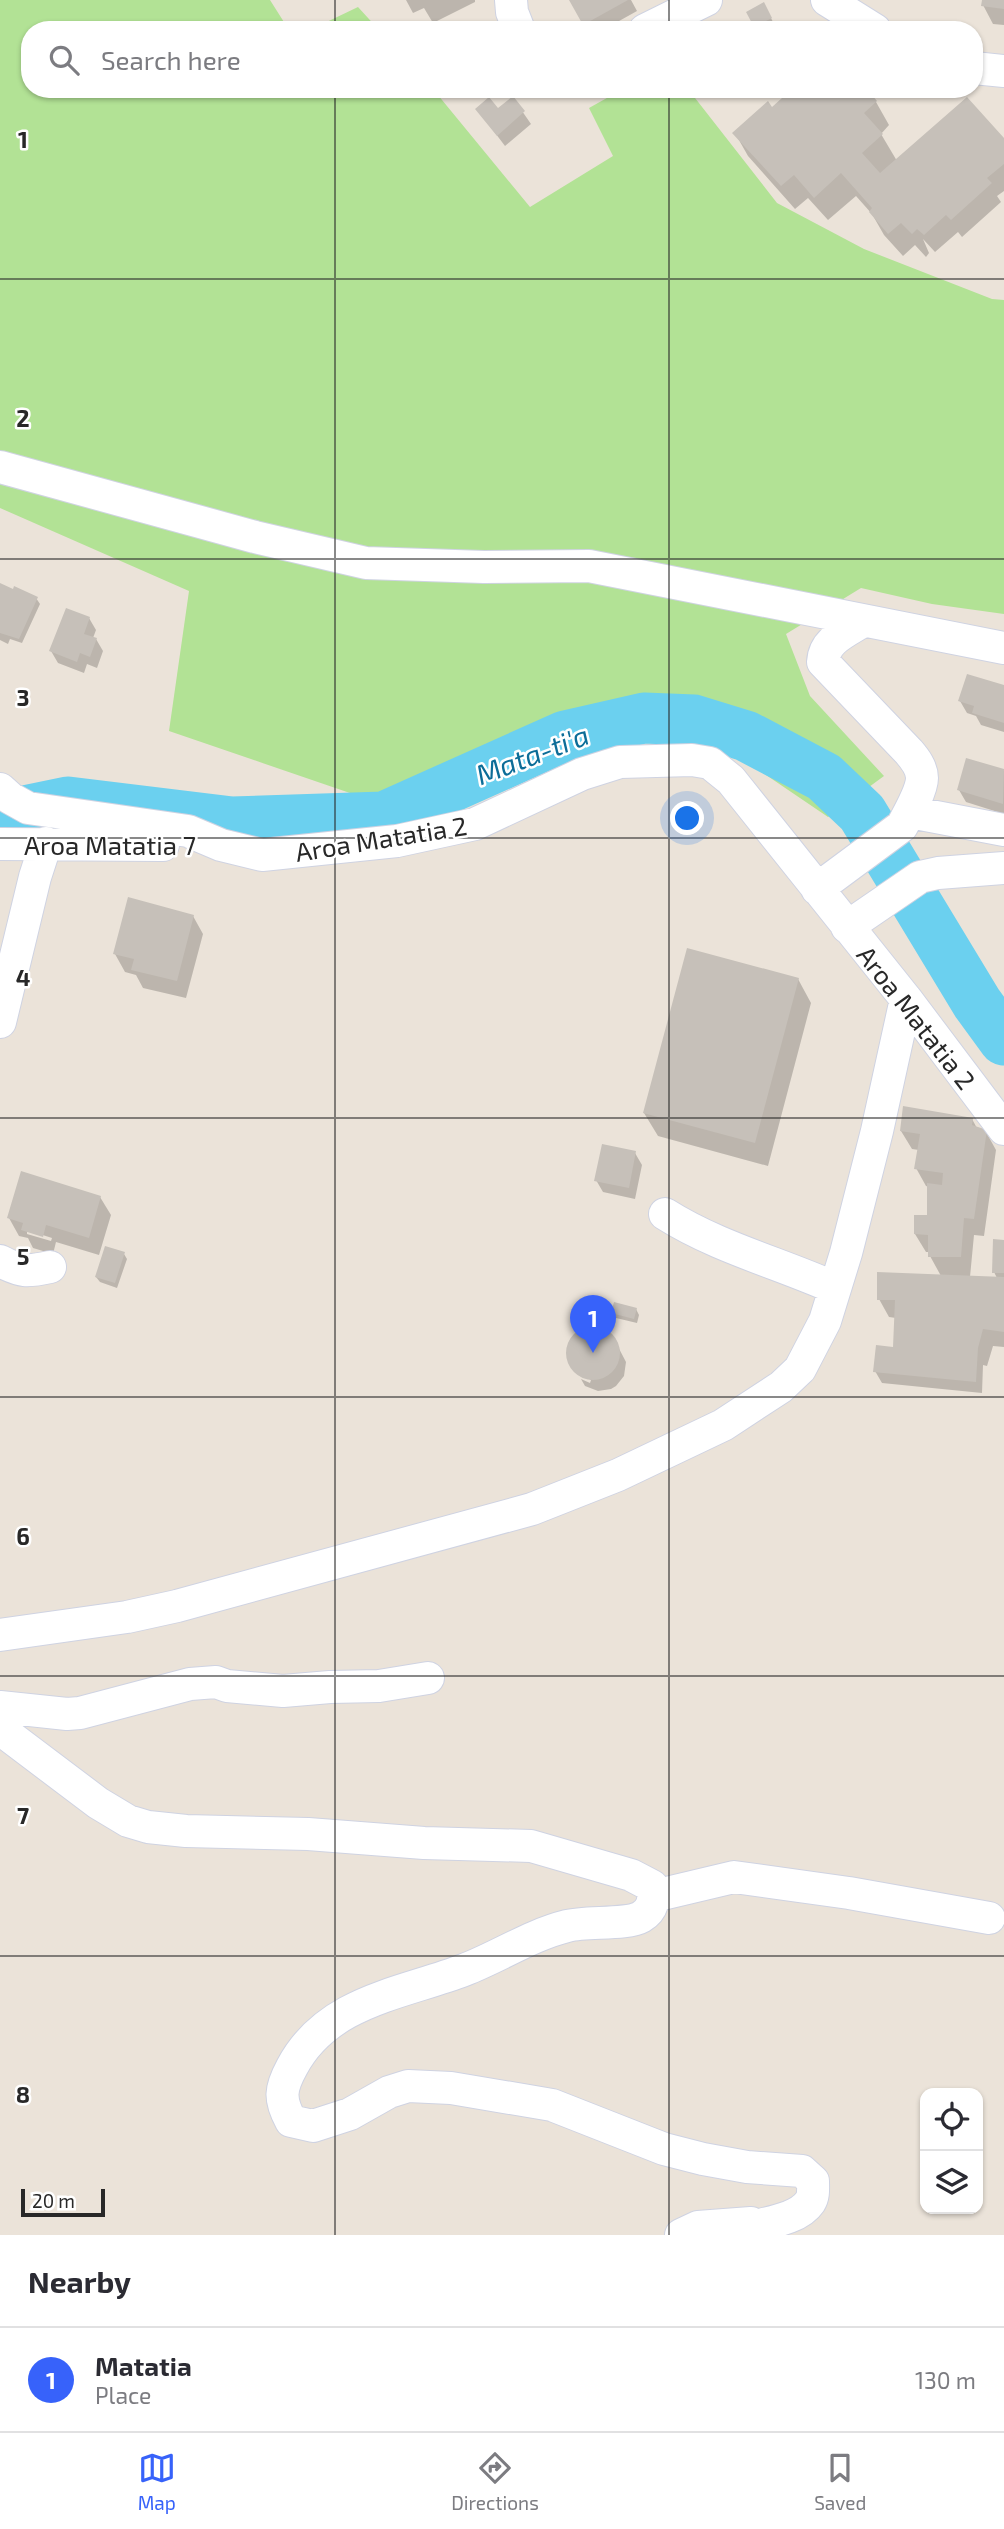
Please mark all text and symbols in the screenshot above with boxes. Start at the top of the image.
search box [21,21,983,98]
icon: search [45,41,83,79]
text: Search here [101,44,241,75]
text: 1 [18,125,28,153]
text: 2 [16,404,30,432]
text: 3 [16,683,30,711]
water label: Mata-ti'a [471,717,593,791]
your location [670,801,704,835]
street label: Aroa Matatia 2 [293,809,469,867]
street label: Aroa Matatia 7 [24,829,196,860]
street label: Aroa Matatia 2 [851,939,983,1095]
text: 4 [16,963,30,991]
text: 5 [17,1242,29,1270]
pin: 1 [570,1295,616,1353]
text: 6 [16,1522,30,1550]
text: 7 [17,1801,29,1829]
text: 8 [16,2080,30,2108]
map controls [920,2088,983,2214]
button: locate [920,2088,983,2151]
button: layers [920,2151,983,2214]
scale bar [21,2186,105,2218]
text: 20 m [32,2189,75,2212]
text: Nearby [28,2263,131,2299]
text: Matatia [95,2350,192,2381]
text: 1 [46,2366,56,2394]
text: 130 m [915,2366,976,2394]
text: Place [95,2381,151,2409]
tab: Map [138,2449,176,2514]
tab: Directions [451,2449,539,2514]
tab: Saved [814,2449,866,2514]

